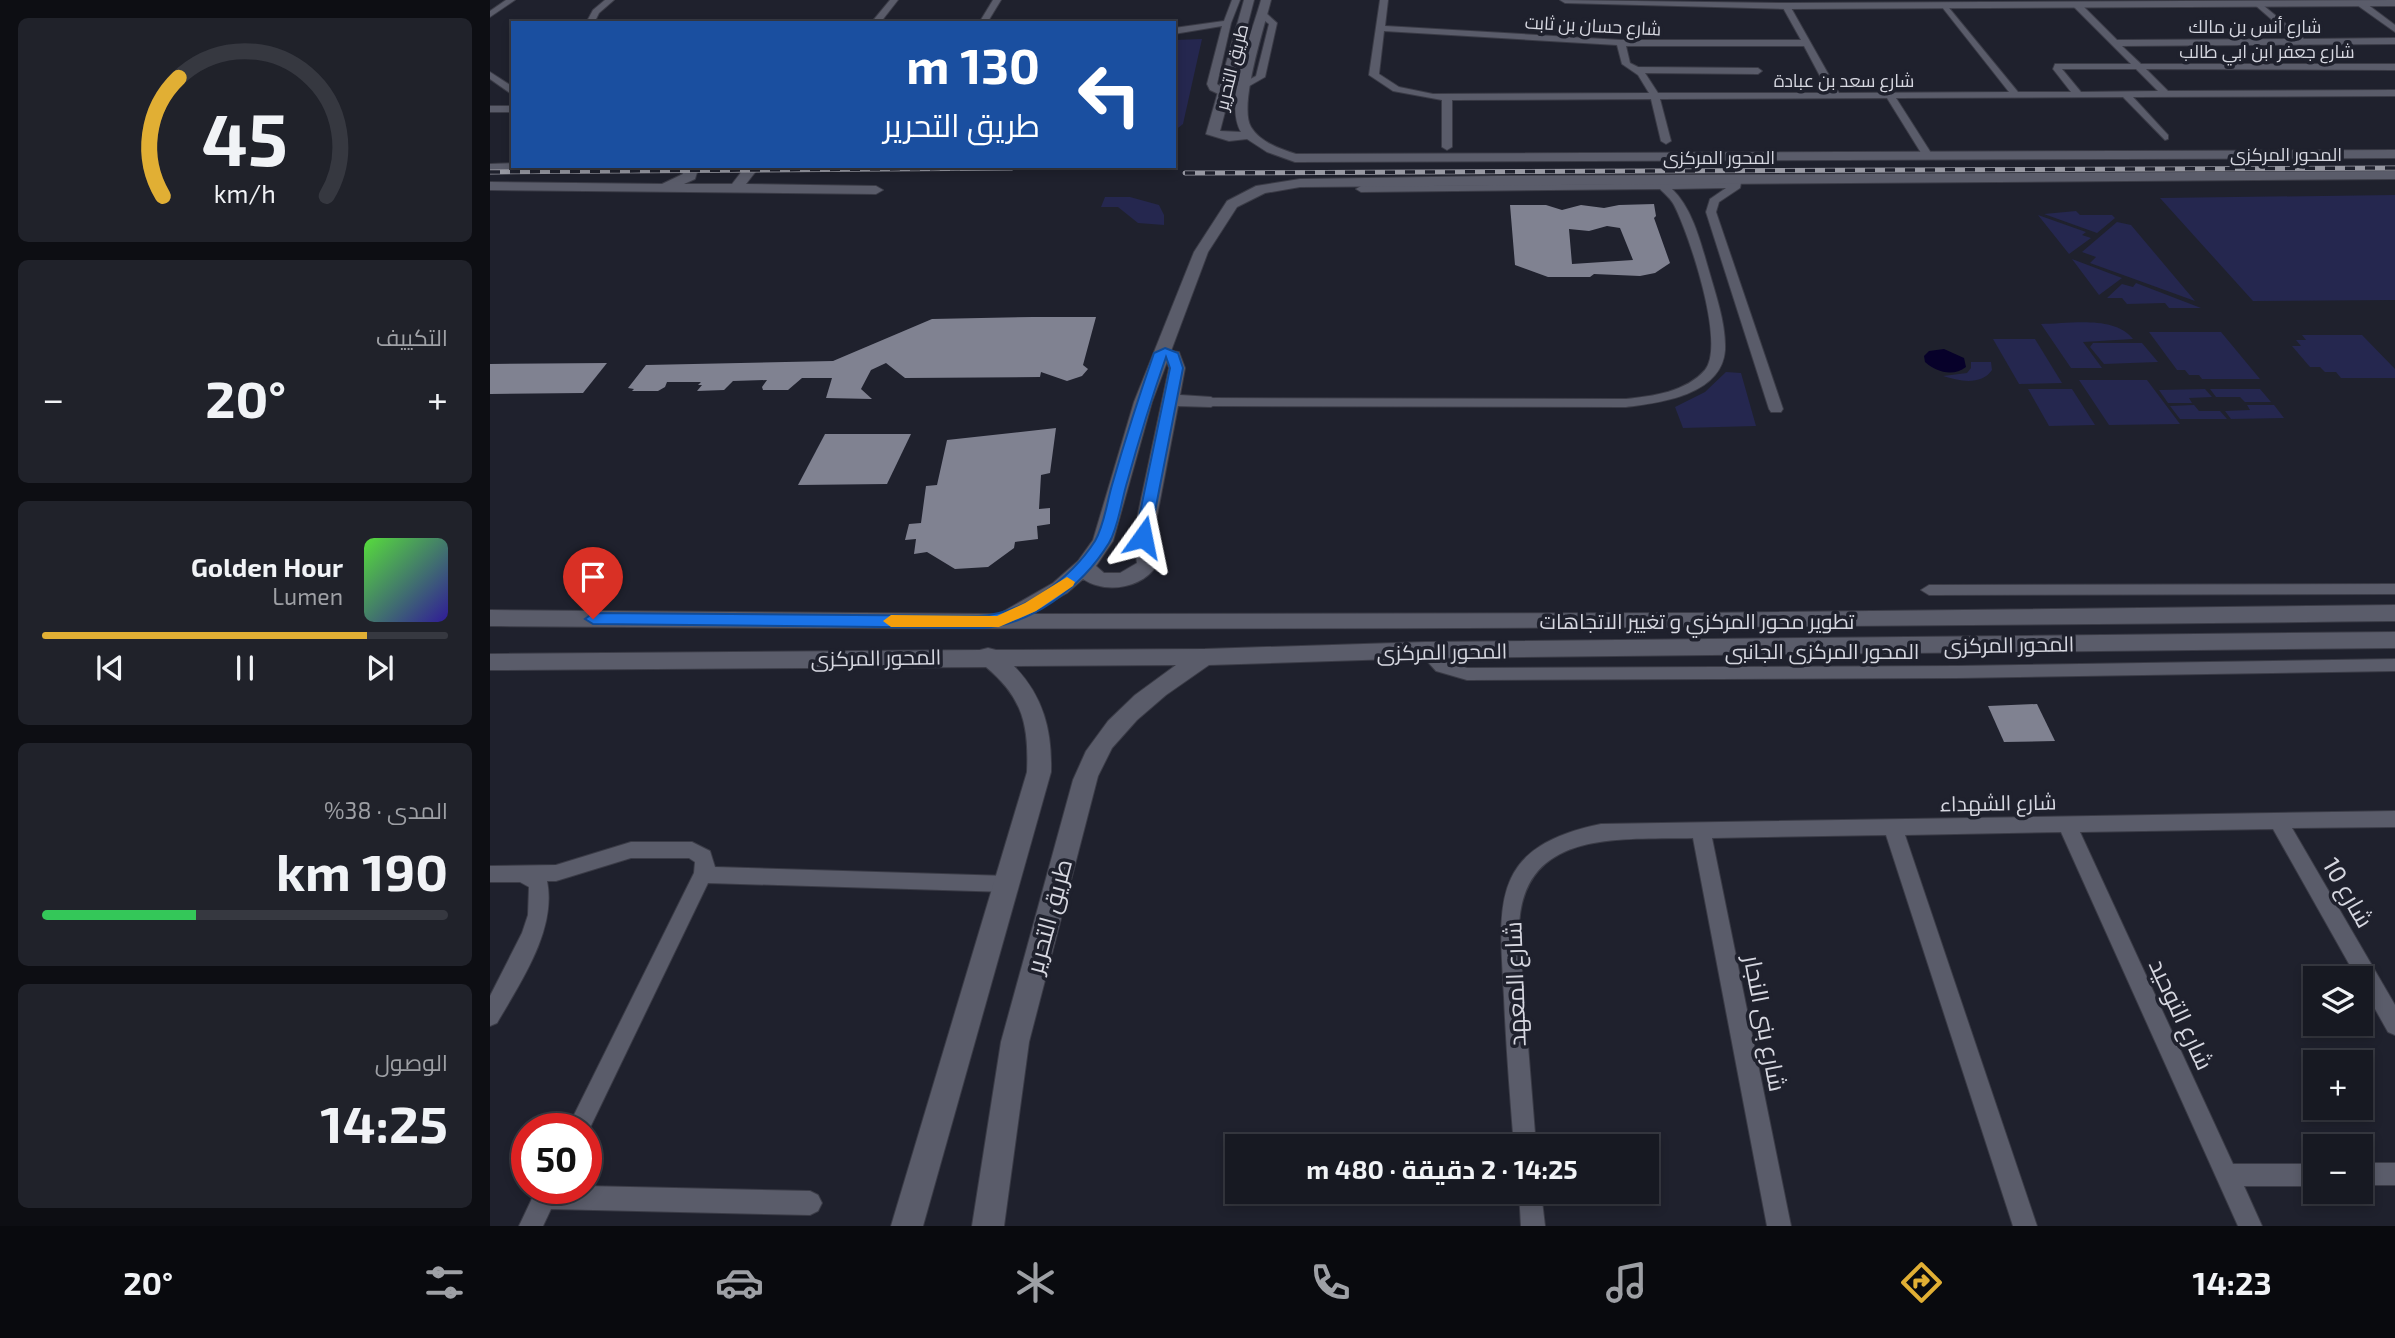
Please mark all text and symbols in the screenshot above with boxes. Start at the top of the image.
street label: شارع حسان بن ثابت [1524,10,1662,42]
street label: شارع أنس بن مالك [2189,15,2321,39]
street label: طريق التحرير [1209,22,1254,114]
text: 130 m [906,35,1040,94]
street label: شارع جعفر ابن ابي طالب [2179,40,2355,66]
icon: left [1064,49,1155,140]
street label: شارع سعد بن عبادة [1774,69,1914,93]
text: 45 [202,93,288,181]
text: طريق التحرير [883,105,1040,143]
street label: المحور المركزى [2230,143,2342,166]
street label: المحور المركزى [1663,146,1775,169]
text: km/h [214,178,276,208]
text: التكييف [376,323,448,351]
text: 20° [205,366,286,428]
text: − [42,375,64,421]
text: + [427,375,448,421]
position arrow [1106,500,1180,574]
pin [563,547,623,619]
text: Golden Hour [191,551,343,582]
icon: arrive [574,558,612,596]
text: Lumen [272,582,343,610]
street label: تطوير محور المركزي و تغيير الاتجاهات [1540,608,1855,638]
street label: المحور المركزى [1943,630,2075,660]
street label: المحور المركزى [1376,637,1508,667]
street label: المحور المركزى الجانبى [1725,638,1919,665]
street label: المحور المركزى [810,643,942,673]
icon: previous [91,649,129,687]
icon: pause [226,649,264,687]
icon: next [361,649,399,687]
street label: شارع الشهداء [1939,788,2057,819]
text: المدى · 38% [324,796,448,824]
text: 190 km [276,839,448,901]
street label: شارع 10 [2315,852,2381,934]
street label: طريق التحرير [1018,855,1079,979]
street label: شارع المعهد [1497,921,1534,1047]
street label: شارع بنى النجار [1735,950,1793,1094]
street label: شارع التوحيد [2141,954,2220,1075]
map controls [2303,966,2373,1204]
button: layers [2303,966,2373,1036]
text: الوصول [375,1048,448,1076]
button: + [2303,1050,2373,1120]
text: 14:25 [320,1091,448,1153]
speed limit sign: 50 [511,1113,602,1204]
button: − [2303,1134,2373,1204]
text: 14:25 · 2 دقيقة · 480 m [1306,1153,1578,1184]
icon: filters [420,1258,469,1307]
icon: car [715,1258,764,1307]
icon: climate [1011,1258,1060,1307]
icon: phone [1306,1258,1355,1307]
icon: music [1602,1258,1651,1307]
icon: directions [1897,1258,1946,1307]
text: 20° [123,1263,173,1301]
text: 14:23 [2193,1263,2272,1301]

